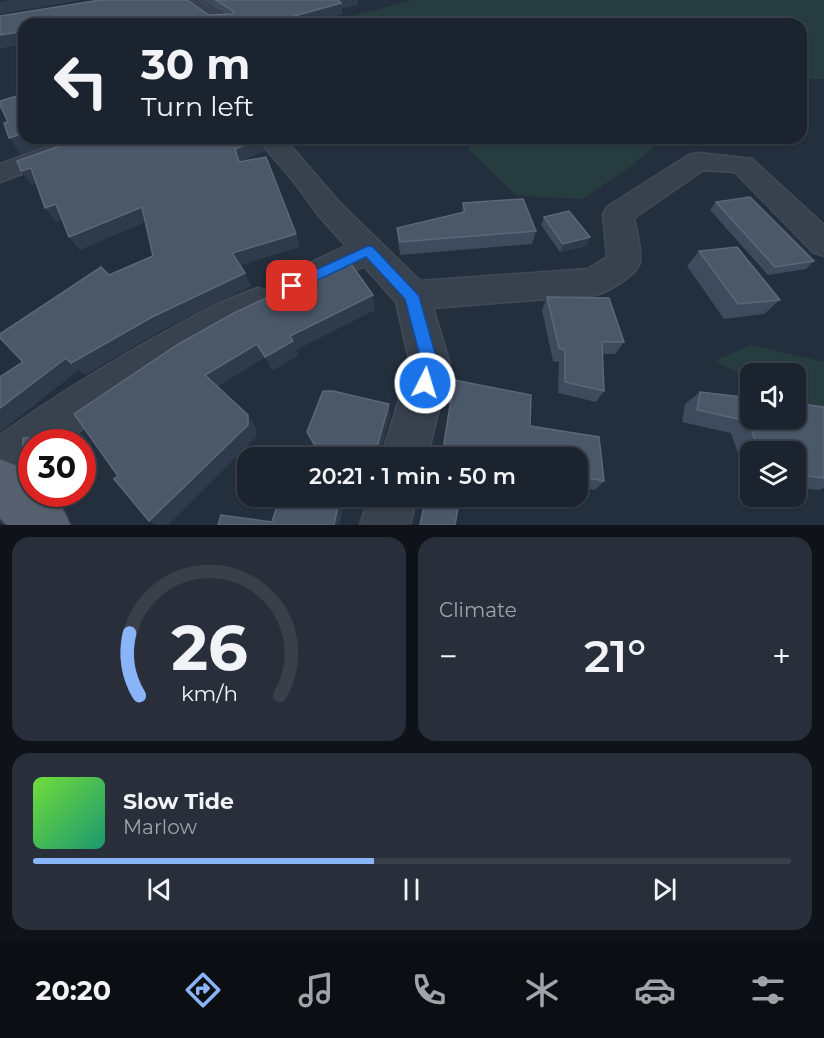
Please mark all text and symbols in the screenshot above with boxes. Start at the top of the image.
text: 30 m [141,38,250,90]
icon: left [42,42,120,120]
text: Turn left [141,90,254,123]
pin [266,260,317,311]
icon: arrive [275,269,308,302]
position arrow [393,351,457,415]
map controls [740,363,806,507]
button: sound [740,363,806,429]
speed limit sign: 30 [18,429,96,507]
button: layers [740,441,806,507]
text: 20:21 · 1 min · 50 m [309,463,516,490]
text: Climate [439,598,517,622]
text: 26 [171,610,247,686]
text: 21° [584,628,646,683]
text: − [439,636,458,676]
text: + [772,636,791,676]
text: km/h [180,680,238,706]
text: Slow Tide [123,788,234,815]
text: Marlow [123,815,197,839]
icon: previous [143,873,176,906]
icon: pause [395,873,428,906]
icon: next [648,873,681,906]
icon: directions [182,969,224,1011]
icon: music [295,969,337,1011]
icon: phone [408,969,450,1011]
icon: climate [521,969,563,1011]
icon: car [634,969,676,1011]
icon: filters [747,969,789,1011]
text: 20:20 [35,974,111,1007]

